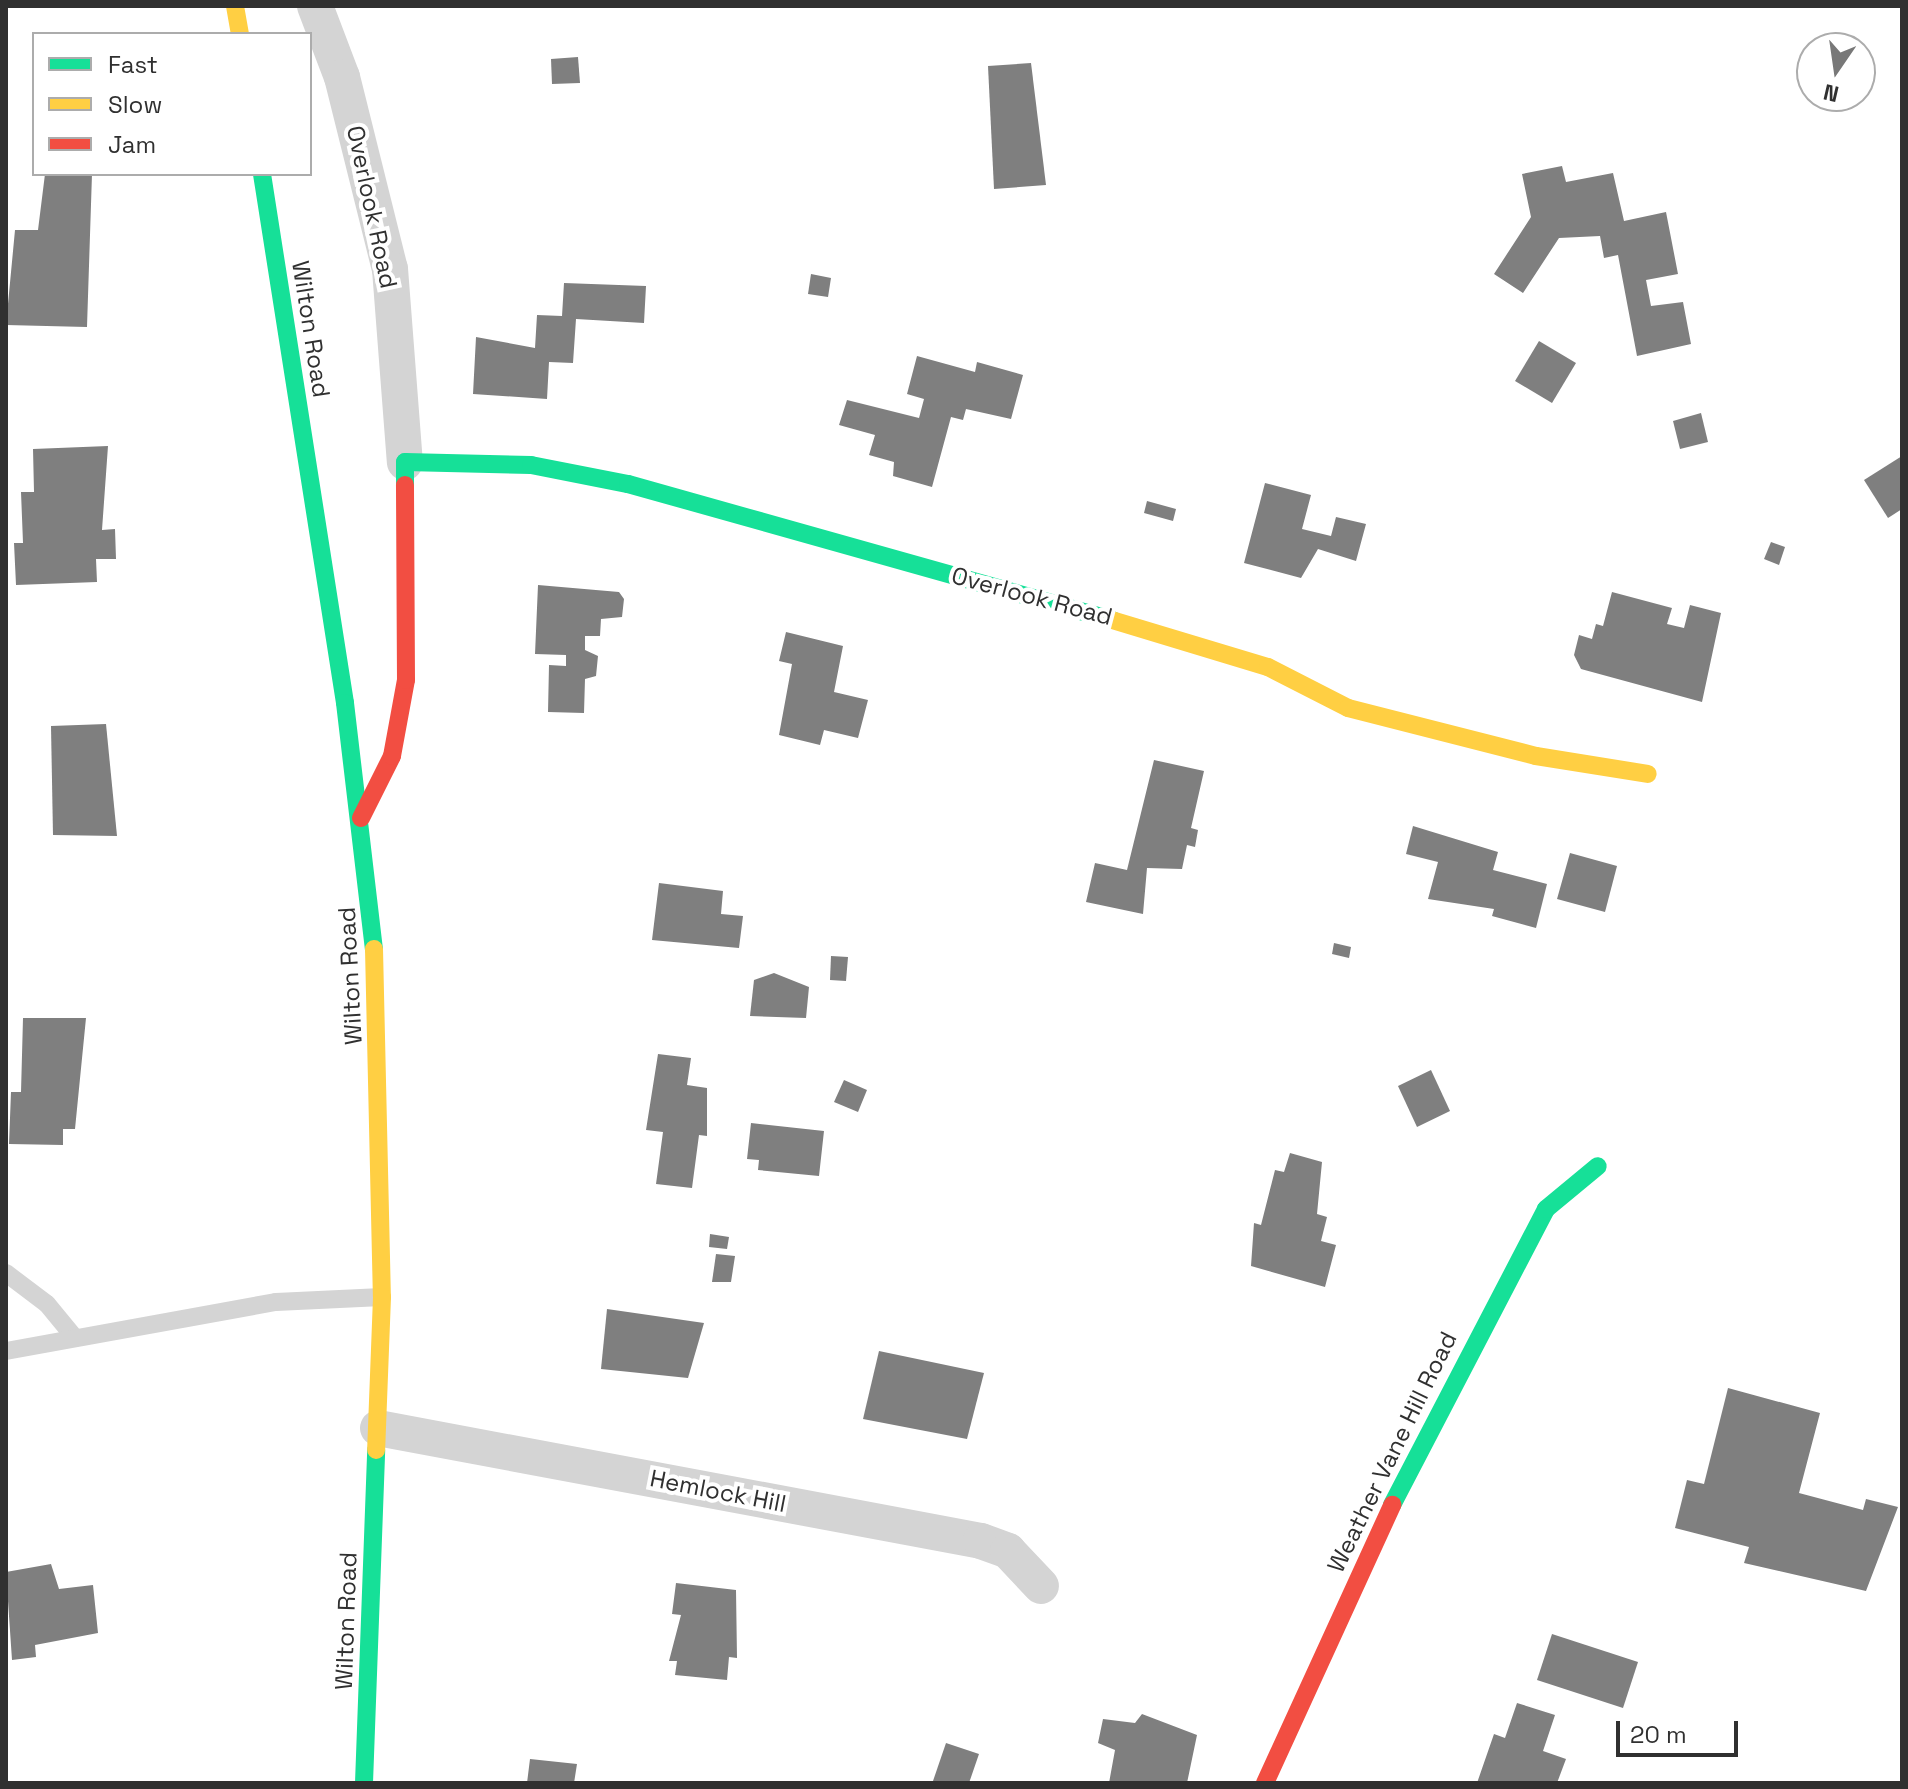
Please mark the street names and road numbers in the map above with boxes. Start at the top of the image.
street label: Overlook Road [341,123,403,291]
street label: Wilton Road [286,259,336,399]
street label: Overlook Road [948,561,1116,631]
street label: Wilton Road [332,906,368,1046]
street label: Weather Vane Hill Road [1321,1327,1463,1577]
street label: Hemlock Hill [647,1464,789,1518]
street label: Wilton Road [329,1552,363,1690]

